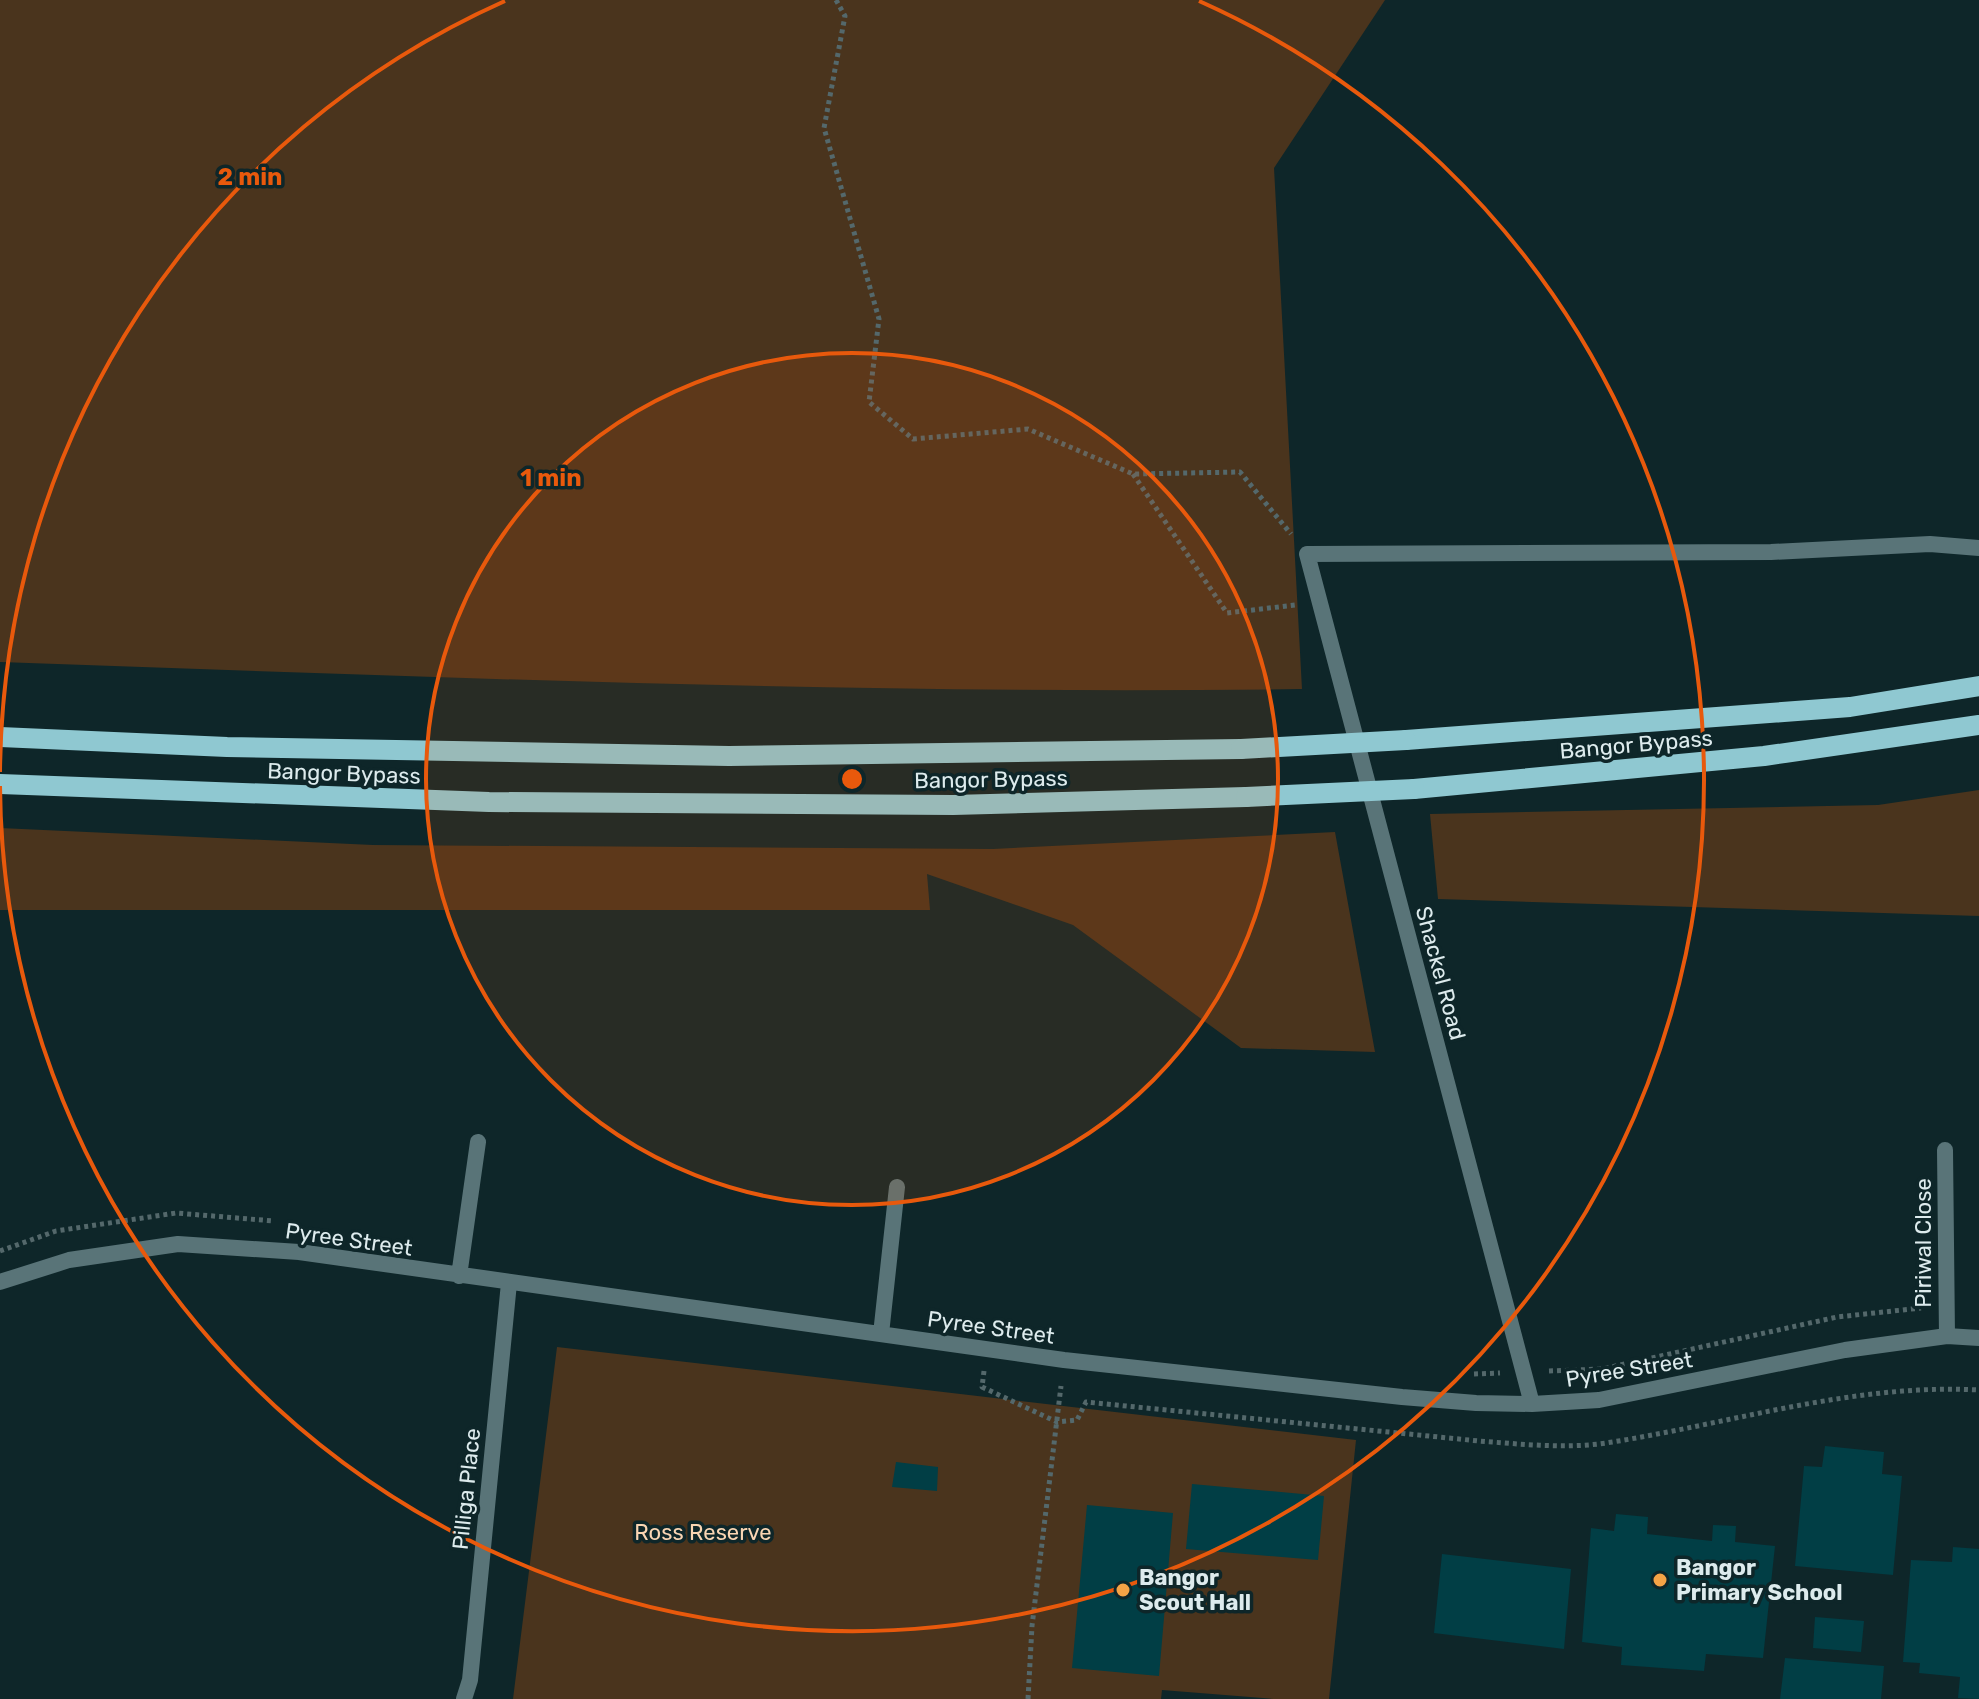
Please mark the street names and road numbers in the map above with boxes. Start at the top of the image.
street label: Bangor Bypass [1558,724,1714,765]
street label: Bangor Bypass [267,757,421,790]
street label: Bangor Bypass [914,765,1068,794]
street label: Shackel Road [1410,903,1471,1043]
street label: Piriwal Close [1910,1178,1937,1308]
street label: Pyree Street [284,1217,415,1262]
street label: Pyree Street [926,1305,1057,1350]
street label: Pyree Street [1564,1346,1695,1393]
street label: Pilliga Place [447,1427,486,1551]

